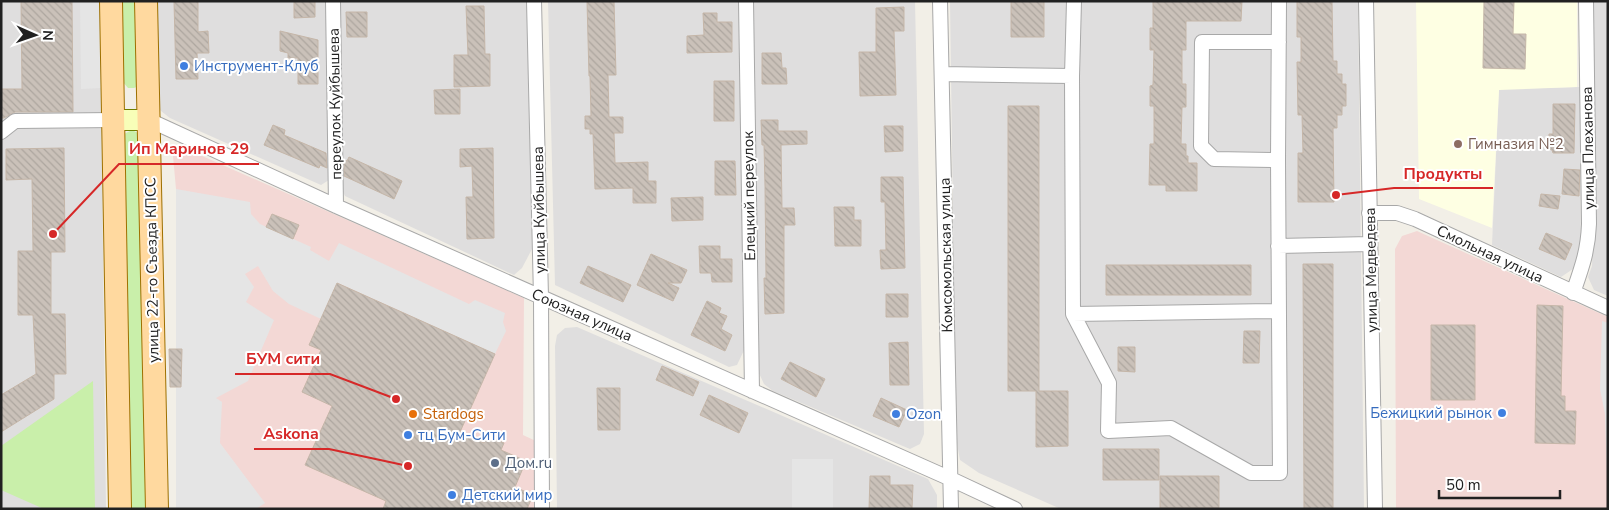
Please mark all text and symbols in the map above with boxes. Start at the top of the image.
north arrow [10,10,60,60]
street label: переулок Куйбышева [324,28,346,180]
text: N [38,30,57,41]
place label: Инструмент-Клуб [194,56,319,76]
marker: Инструмент-Клуб [178,60,190,72]
street label: улица Плеханова [1577,86,1599,210]
street label: Елецкий переулок [738,131,760,261]
callout: Ип Маринов 29 [119,133,259,164]
place label: Гимназия №2 [1468,134,1564,154]
text: Ип Маринов 29 [129,138,249,160]
marker: Гимназия №2 [1452,138,1464,150]
street label: улица Куйбышева [528,146,550,274]
callout: Продукты [1394,157,1493,188]
text: Продукты [1404,163,1483,185]
street label: улица 22-го Съезда КПСС [140,177,164,363]
street label: Комсомольская улица [935,177,957,333]
street label: улица Медведева [1360,207,1382,333]
street label: Смольная улица [1433,220,1547,288]
street label: Союзная улица [529,284,635,346]
callout: БУМ сити [235,343,330,374]
text: БУМ сити [246,348,320,370]
place label: Бежицкий рынок [1370,403,1492,423]
place label: Stardogs [423,404,484,424]
place label: Ozon [906,404,941,424]
marker: Бежицкий рынок [1496,407,1508,419]
marker: Stardogs [407,408,419,420]
marker: Ozon [890,408,902,420]
callout: Askona [254,418,329,449]
text: Askona [263,423,319,445]
place label: тц Бум-Сити [418,425,506,445]
marker: тц Бум-Сити [402,429,414,441]
place label: Дом.ru [505,453,552,473]
marker: Дом.ru [489,457,501,469]
scale bar [1439,468,1560,500]
text: 50 m [1446,475,1481,495]
place label: Детский мир [462,485,552,505]
marker: Детский мир [446,489,458,501]

